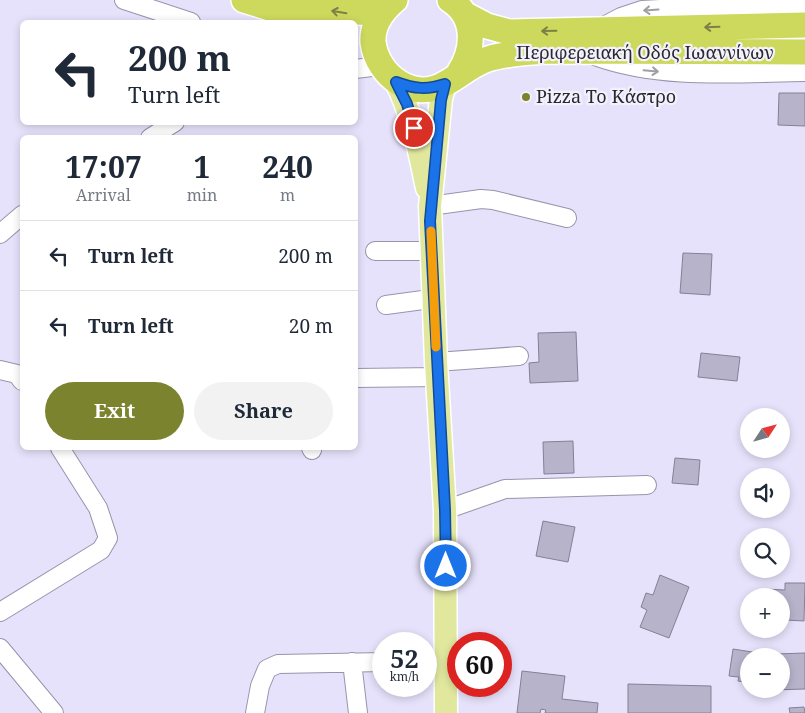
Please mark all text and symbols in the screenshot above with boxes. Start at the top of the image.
one-way arrow [644,5,660,14]
one-way arrow [331,6,347,16]
one-way arrow [704,22,720,32]
one-way arrow [542,26,558,36]
text: 200 m [128,34,231,81]
icon: left [45,40,110,105]
street label: Περιφερειακή Οδός Ιωαννίνων [516,40,774,64]
one-way arrow [643,66,659,75]
text: Turn left [128,79,220,109]
place label: Pizza Το Κάστρο [536,84,676,108]
marker: Pizza Το Κάστρο [520,91,532,103]
pin [393,107,435,149]
icon: arrive [400,114,428,142]
text: 17:07 [65,146,142,187]
text: 1 [194,146,210,187]
text: 240 [262,146,313,187]
text: Arrival [76,184,131,206]
text: min [187,184,217,206]
text: m [280,184,295,206]
icon: left [45,242,73,270]
text: Turn left [88,243,174,269]
text: 200 m [278,243,333,269]
icon: left [45,312,73,340]
text: Turn left [88,313,174,339]
text: 20 m [289,313,333,339]
button: Exit [45,382,184,440]
button: Share [194,382,333,440]
north arrow [740,408,790,458]
map controls [740,408,790,698]
button: sound [740,468,790,518]
button: search [740,528,790,578]
position arrow [419,539,471,591]
button: + [740,588,790,638]
speed limit sign: 60 [447,632,512,697]
text: 52 [390,641,419,675]
button: − [740,648,790,698]
text: km/h [390,668,419,685]

